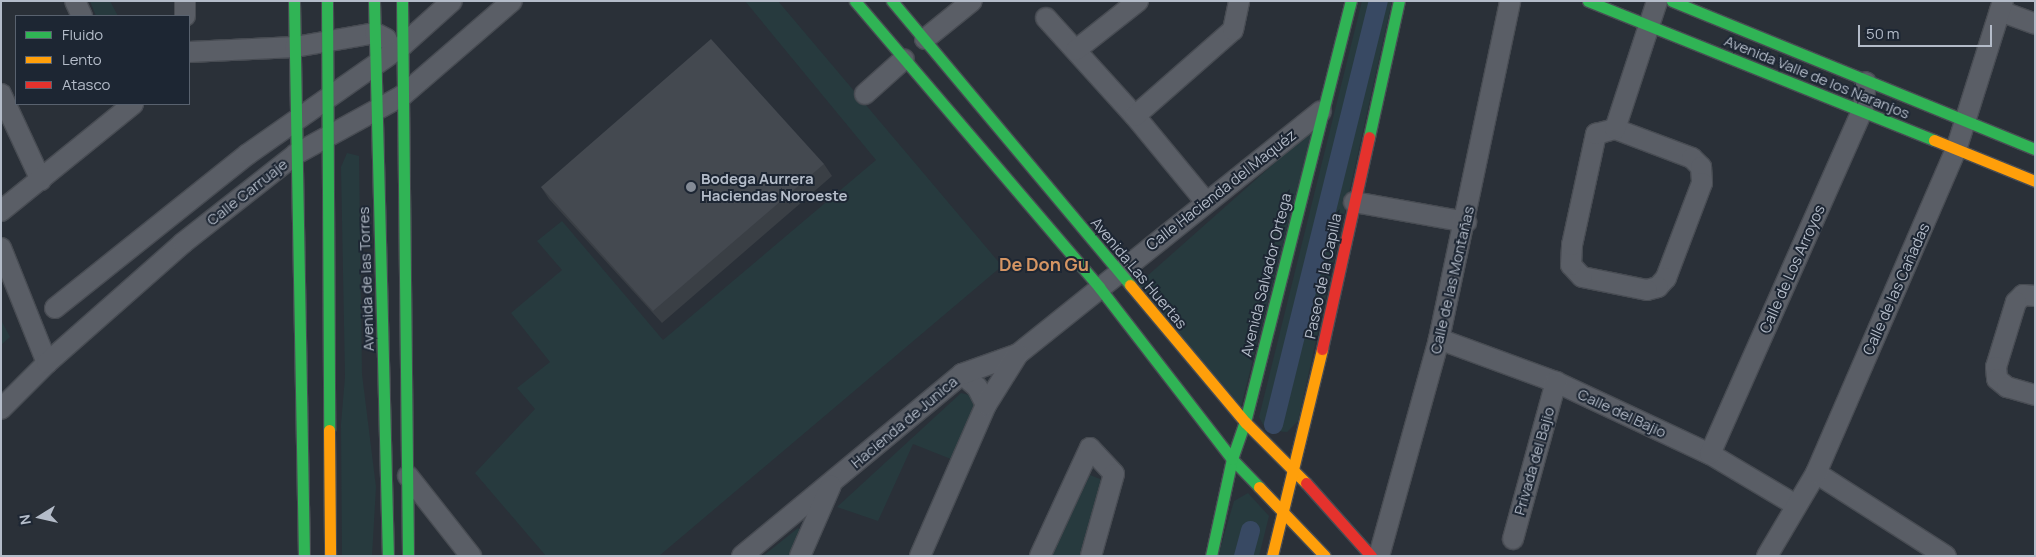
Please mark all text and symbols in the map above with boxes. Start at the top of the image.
legend [15,15,190,105]
scale bar [1861,15,1995,47]
text: 50 m [1866,23,1900,44]
text: Fluido [62,24,103,45]
street label: Avenida Valle de los Naranjos [1722,32,1912,122]
text: Lento [62,49,102,70]
text: Atasco [62,74,110,95]
street label: Calle Hacienda del Maquéz [1142,126,1300,254]
street label: Calle Carruaje [203,155,291,229]
place label: Bodega Aurrera Haciendas Noroeste [701,169,848,204]
marker: Bodega Aurrera Haciendas Noroeste [685,181,697,193]
street label: Avenida Salvador Ortega [1237,191,1295,359]
street label: Calle de Los Arroyos [1756,202,1828,336]
street label: Calle de las Montañas [1426,204,1478,356]
street label: Avenida de las Torres [354,206,378,352]
street label: Paseo de la Capilla [1301,212,1345,340]
street label: Avenida Las Huertas [1087,214,1191,332]
street label: Calle de las Cañadas [1859,220,1933,358]
district label: De Don Gu [999,253,1089,275]
street label: Hacienda de Junica [847,372,961,472]
street label: Calle del Bajio [1575,385,1669,441]
street label: Privada del Bajio [1510,405,1558,517]
north arrow [15,492,65,542]
text: N [15,513,35,526]

